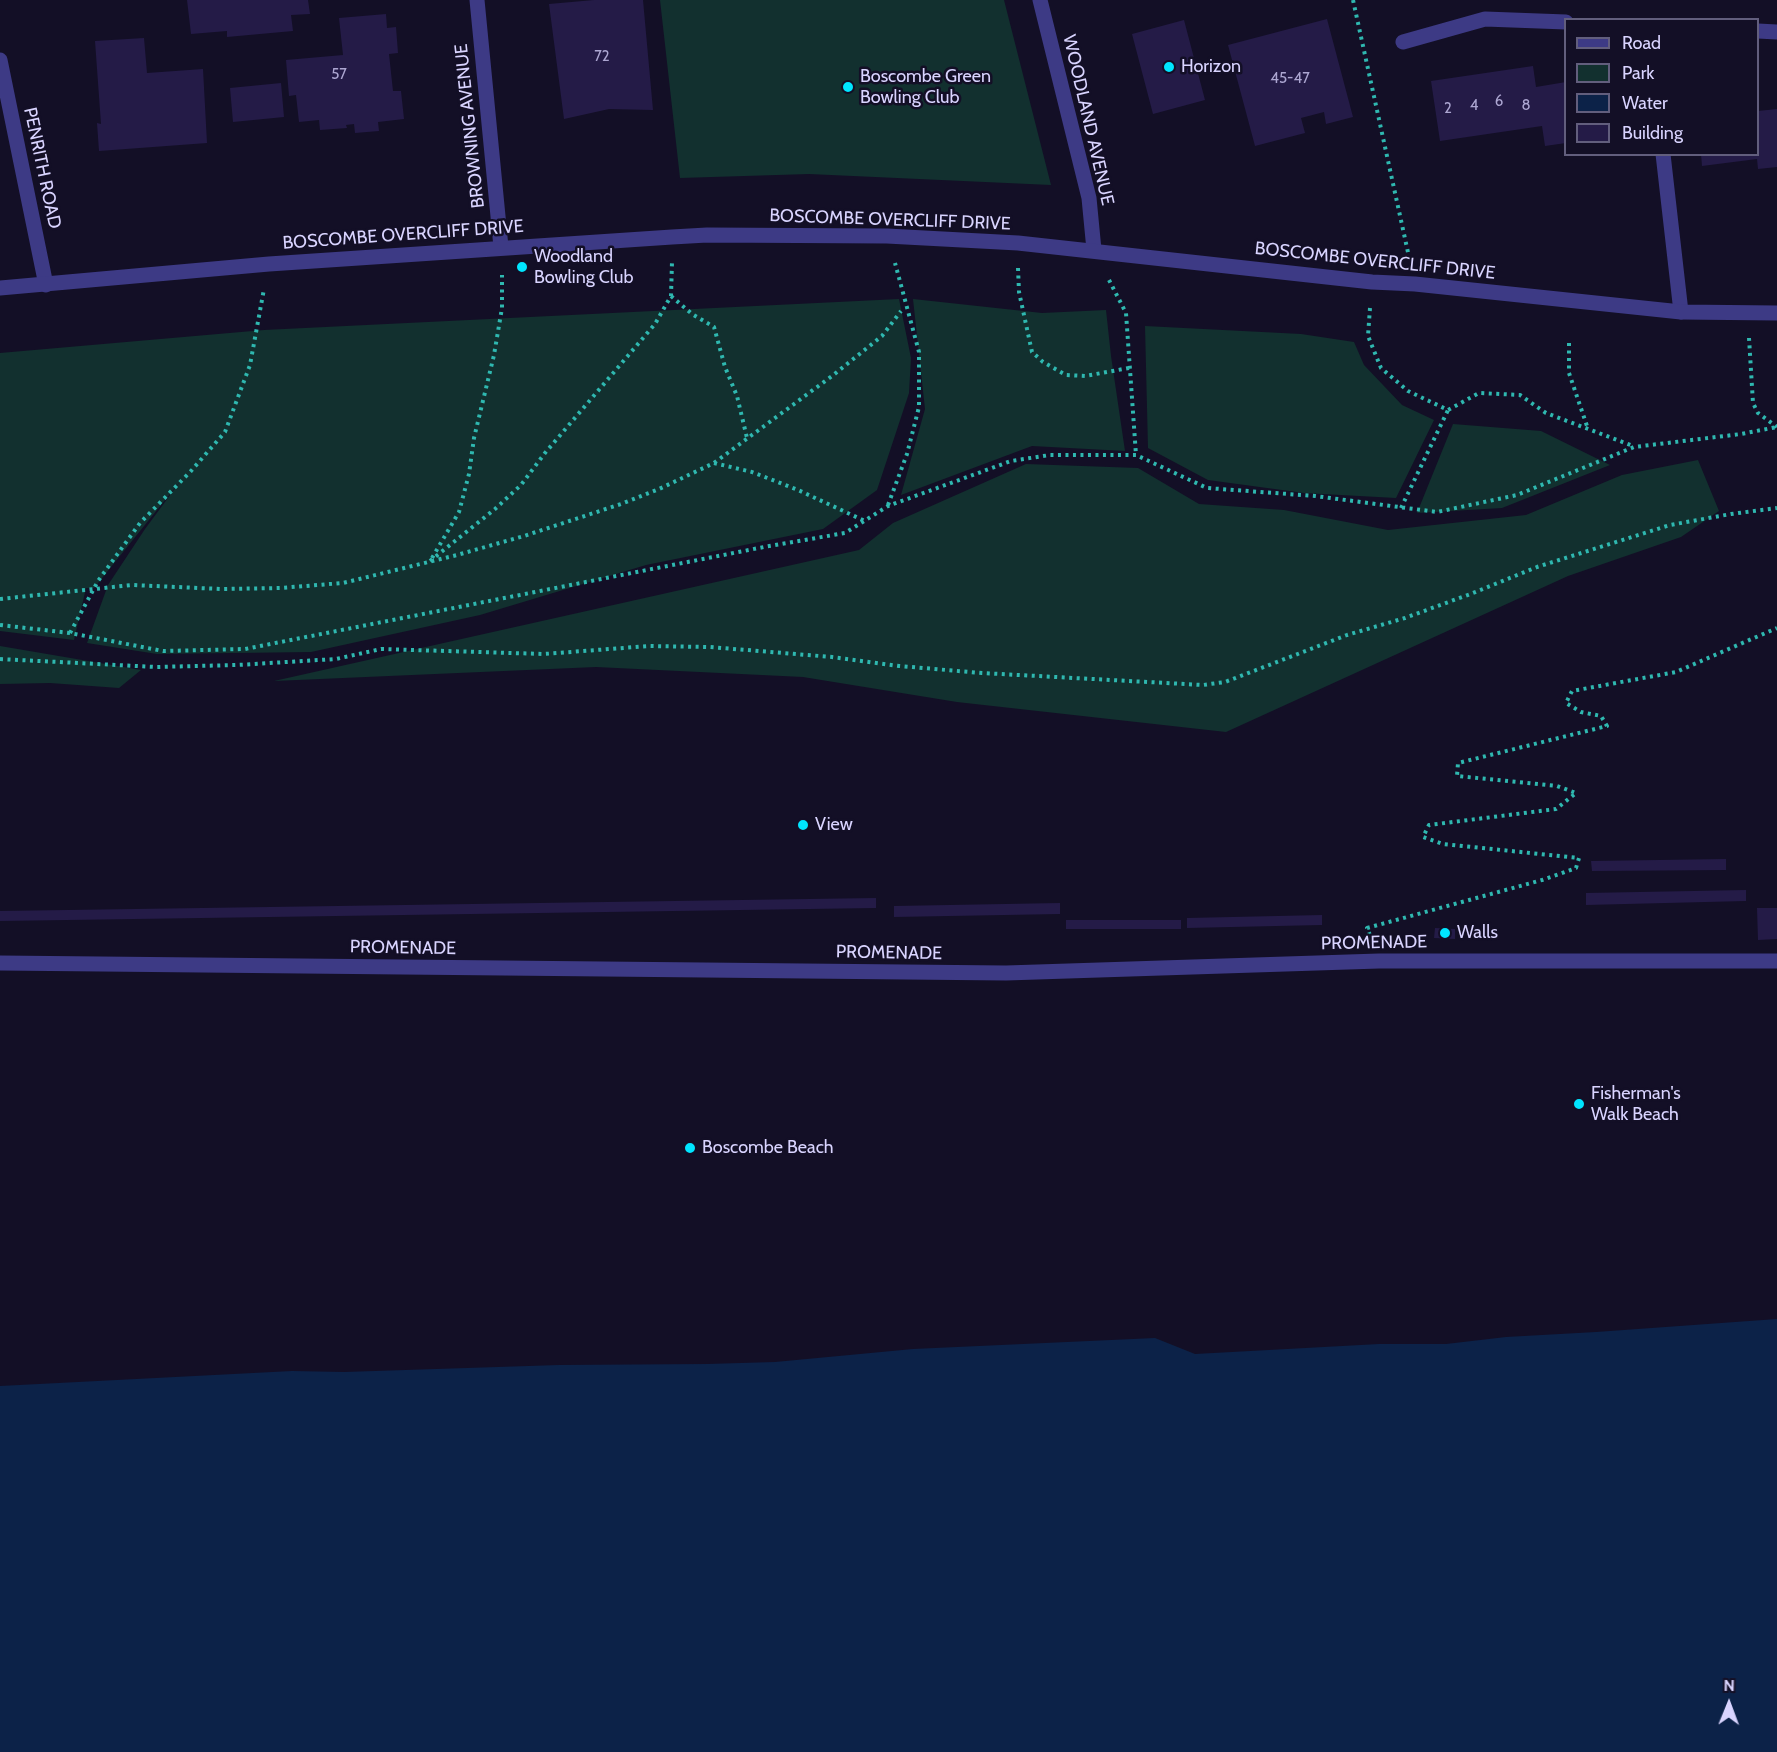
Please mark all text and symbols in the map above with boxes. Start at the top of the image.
legend [1564,18,1759,156]
text: Road [1622,32,1661,54]
street label: WOODLAND AVENUE [1058,33,1118,207]
street label: BROWNING AVENUE [451,43,489,209]
house number: 72 [594,48,610,66]
place label: Horizon [1181,56,1241,78]
marker: Horizon [1162,60,1176,74]
text: Park [1622,62,1654,84]
house number: 57 [331,66,347,84]
place label: Boscombe Green Bowling Club [860,66,991,109]
house number: 45-47 [1270,70,1310,88]
marker: Boscombe Green Bowling Club [841,80,855,94]
text: Water [1622,92,1668,114]
house number: 6 [1495,93,1503,111]
house number: 4 [1470,97,1478,115]
house number: 8 [1521,97,1531,115]
house number: 2 [1444,100,1452,118]
street label: PENRITH ROAD [19,105,65,231]
text: Building [1622,122,1683,144]
street label: BOSCOMBE OVERCLIFF DRIVE [769,205,1011,235]
street label: BOSCOMBE OVERCLIFF DRIVE [282,216,524,254]
street label: BOSCOMBE OVERCLIFF DRIVE [1254,238,1496,284]
place label: Woodland Bowling Club [534,246,634,288]
marker: Woodland Bowling Club [515,260,529,274]
place label: View [815,814,853,836]
marker: View [796,818,810,832]
place label: Walls [1457,922,1498,944]
marker: Walls [1438,926,1452,940]
street label: PROMENADE [1321,931,1427,955]
street label: PROMENADE [350,936,456,960]
street label: PROMENADE [836,941,942,965]
place label: Fisherman's Walk Beach [1591,1083,1681,1126]
marker: Fisherman's Walk Beach [1572,1097,1586,1111]
place label: Boscombe Beach [702,1137,834,1159]
marker: Boscombe Beach [683,1141,697,1155]
north arrow [1699,1674,1759,1734]
text: N [1724,1676,1735,1695]

